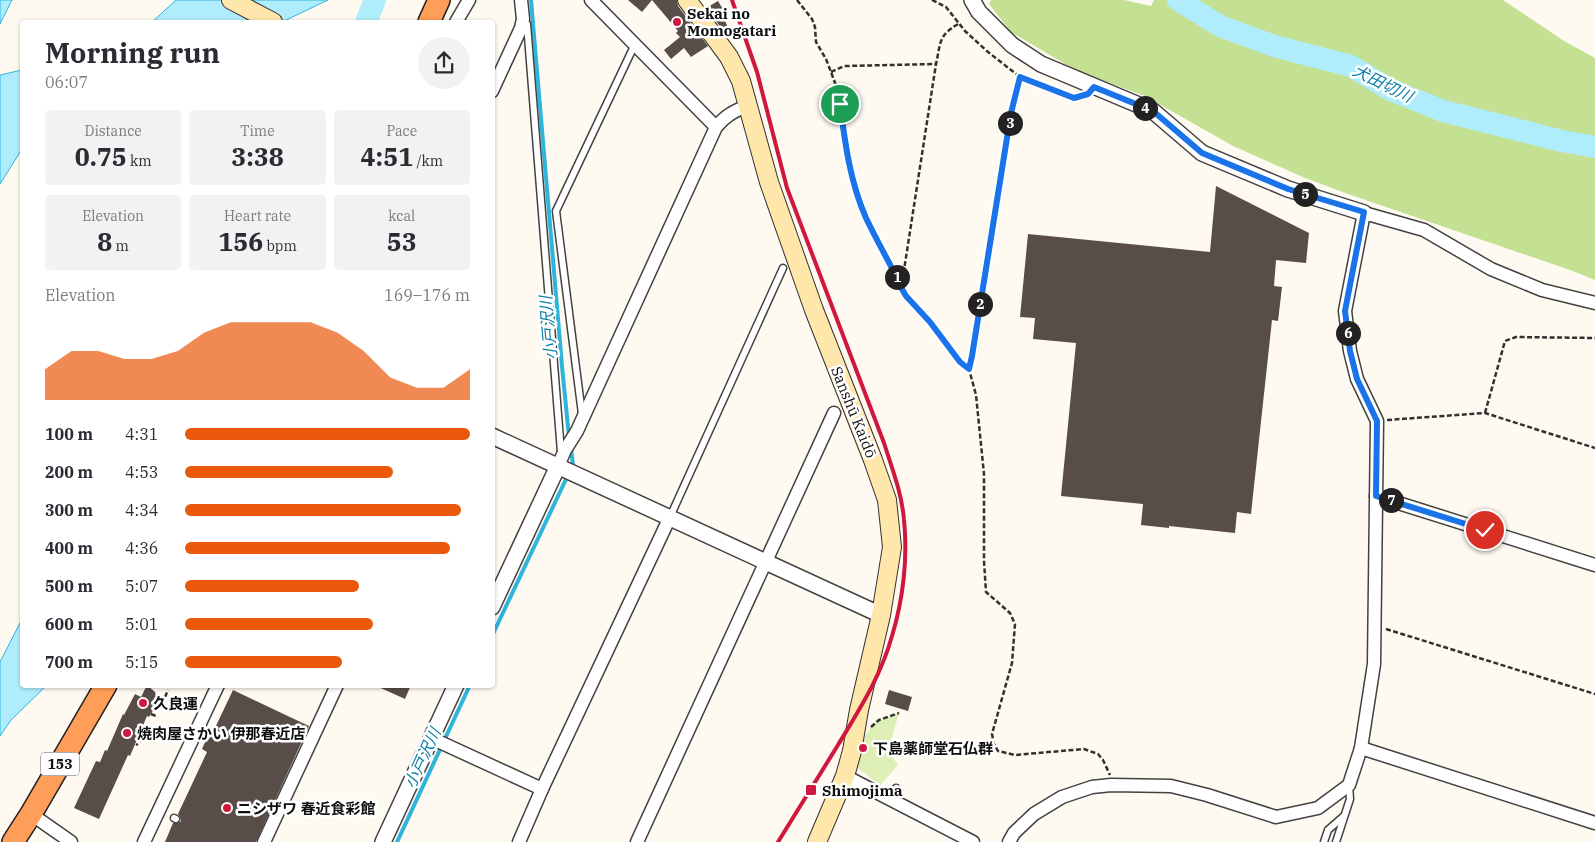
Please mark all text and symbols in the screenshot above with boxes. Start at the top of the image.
place label: Sekai no Momogatari [687,4,776,40]
marker: Sekai no Momogatari [671,16,683,28]
text: Morning run [45,34,220,71]
button: share [418,37,470,89]
water label: 犬田切川 [1350,60,1418,107]
text: 06:07 [45,72,88,92]
pin [819,83,861,125]
icon: arrive [826,90,854,118]
pin: 4 [1132,96,1158,120]
text: 4 [1141,99,1150,117]
pin: 3 [998,110,1022,136]
text: 3 [1006,114,1015,132]
text: Distance [85,122,142,140]
text: Time [240,122,275,140]
text: Pace [386,122,417,140]
text: 0.75 [75,140,127,173]
text: 3:38 [231,140,284,173]
text: 4:51 [361,140,413,173]
text: km [127,152,152,170]
text: /km [413,152,443,170]
pin: 5 [1292,182,1318,206]
text: 5 [1301,185,1310,203]
text: Elevation [82,207,144,225]
text: Heart rate [224,207,291,225]
text: kcal [388,207,415,225]
text: 8 [97,225,112,258]
text: 156 [218,225,263,258]
text: 53 [387,225,417,258]
text: m [112,237,129,255]
text: bpm [263,237,297,255]
pin: 1 [884,264,910,290]
text: 1 [893,268,902,286]
text: Elevation [45,285,115,305]
text: 169–176 m [384,285,470,305]
pin: 2 [968,292,992,316]
water label: 小戸沢川 [535,293,561,361]
text: 2 [976,295,985,313]
pin: 6 [1336,320,1360,346]
text: 6 [1344,324,1353,342]
street label: Sanshū Kaidō [827,364,881,460]
text: 100 m [45,424,93,444]
text: 4:31 [125,424,158,444]
text: 200 m [45,462,93,482]
text: 4:53 [125,462,158,482]
pin: 7 [1378,488,1404,512]
text: 7 [1387,491,1396,509]
text: 300 m [45,500,93,520]
text: 4:34 [125,500,158,520]
pin [1464,509,1506,551]
icon: check [1471,516,1499,544]
text: 400 m [45,538,93,558]
text: 4:36 [125,538,158,558]
text: 500 m [45,576,93,596]
text: 5:07 [125,576,158,596]
text: 600 m [45,614,93,634]
text: 5:01 [125,614,158,634]
text: 700 m [45,652,93,672]
text: 5:15 [125,652,158,672]
place label: 久良運 [153,694,198,713]
marker: 久良運 [137,697,149,709]
water label: 小戸沢川 [399,723,445,791]
place label: 焼肉屋さかい 伊那春近店 [137,724,305,743]
marker: 焼肉屋さかい 伊那春近店 [121,727,133,739]
place label: 下島薬師堂石仏群 [873,739,993,758]
marker: 下島薬師堂石仏群 [857,742,869,754]
road number: 153 [41,752,79,776]
place label: Shimojima [822,781,903,800]
marker: Shimojima [804,783,818,797]
place label: ニシザワ 春近食彩館 [237,799,375,818]
marker: ニシザワ 春近食彩館 [221,802,233,814]

